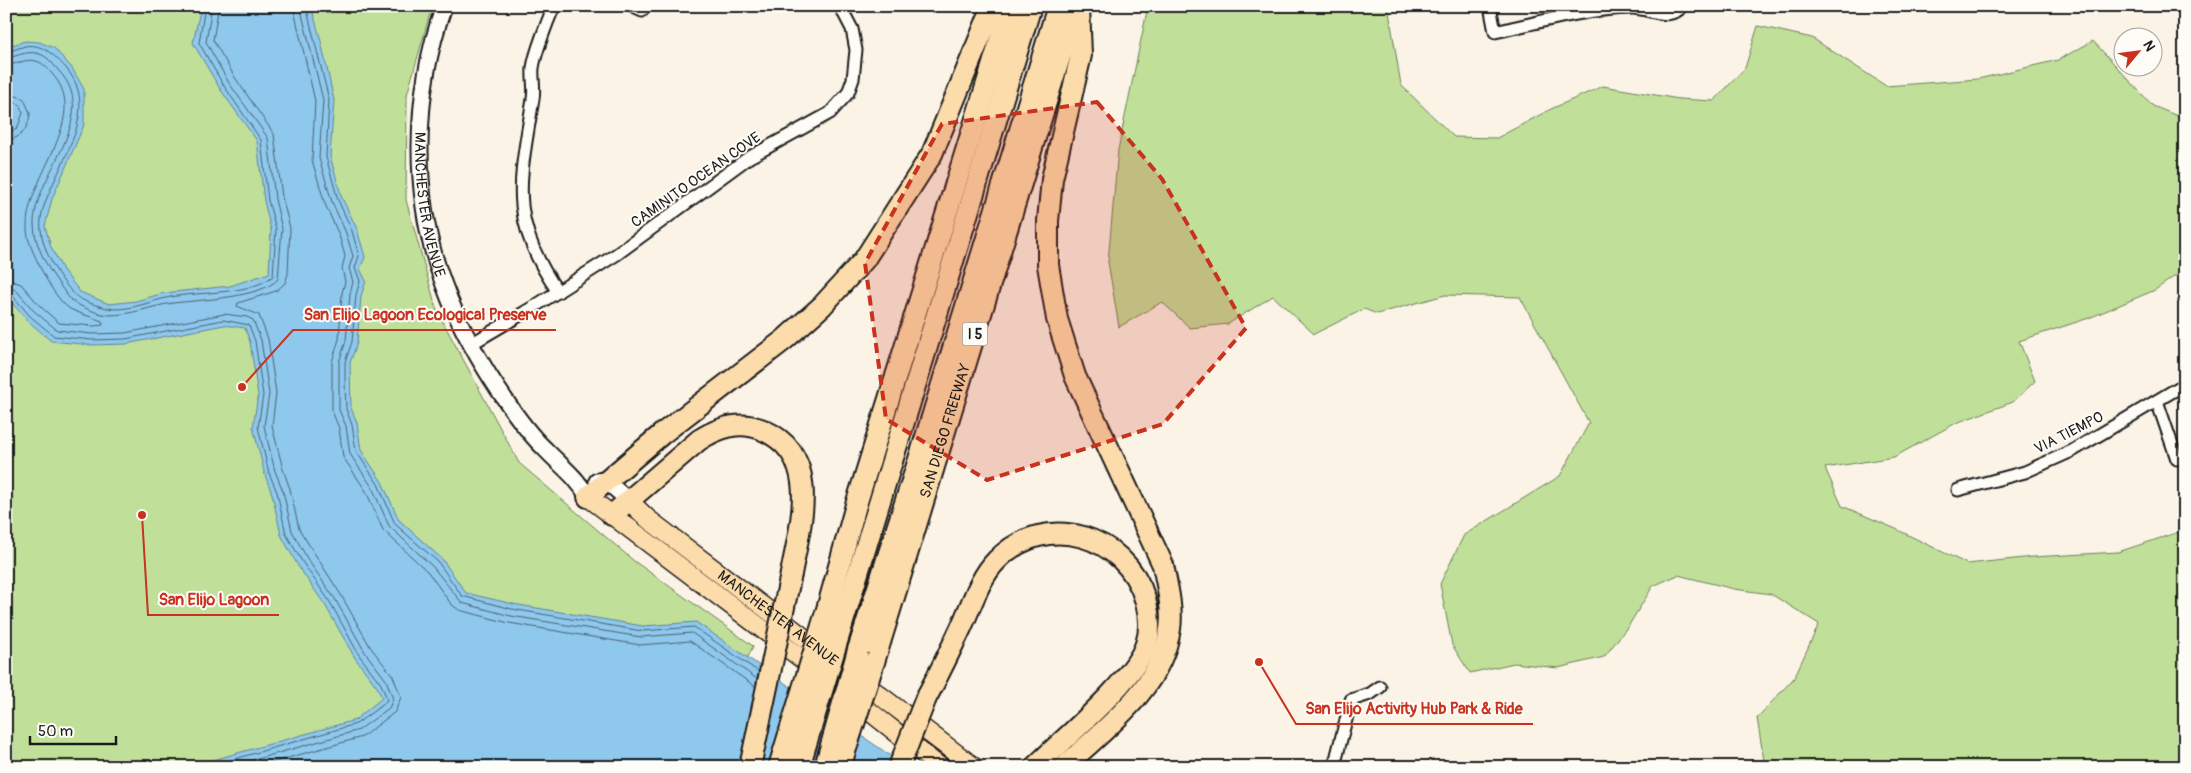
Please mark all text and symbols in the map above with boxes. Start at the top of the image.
north arrow [2114,28,2164,78]
text: N [2139,38,2159,54]
street label: CAMINITO OCEAN COVE [627,128,765,232]
street label: MANCHESTER AVENUE [410,132,450,280]
callout: San Elijo Lagoon Ecological Preserve [293,299,556,330]
text: San Elijo Lagoon Ecological Preserve [304,305,547,325]
road number: I 5 [962,322,988,346]
street label: SAN DIEGO FREEWAY [915,361,975,500]
street label: VIA TIEMPO [2031,407,2107,459]
street label: MANCHESTER AVENUE [714,566,842,670]
callout: San Elijo Lagoon [148,584,279,615]
text: San Elijo Lagoon [159,590,269,610]
callout: San Elijo Activity Hub Park & Ride [1296,693,1533,724]
text: San Elijo Activity Hub Park & Ride [1305,699,1524,719]
scale bar [30,713,116,745]
text: 50 m [38,722,73,741]

